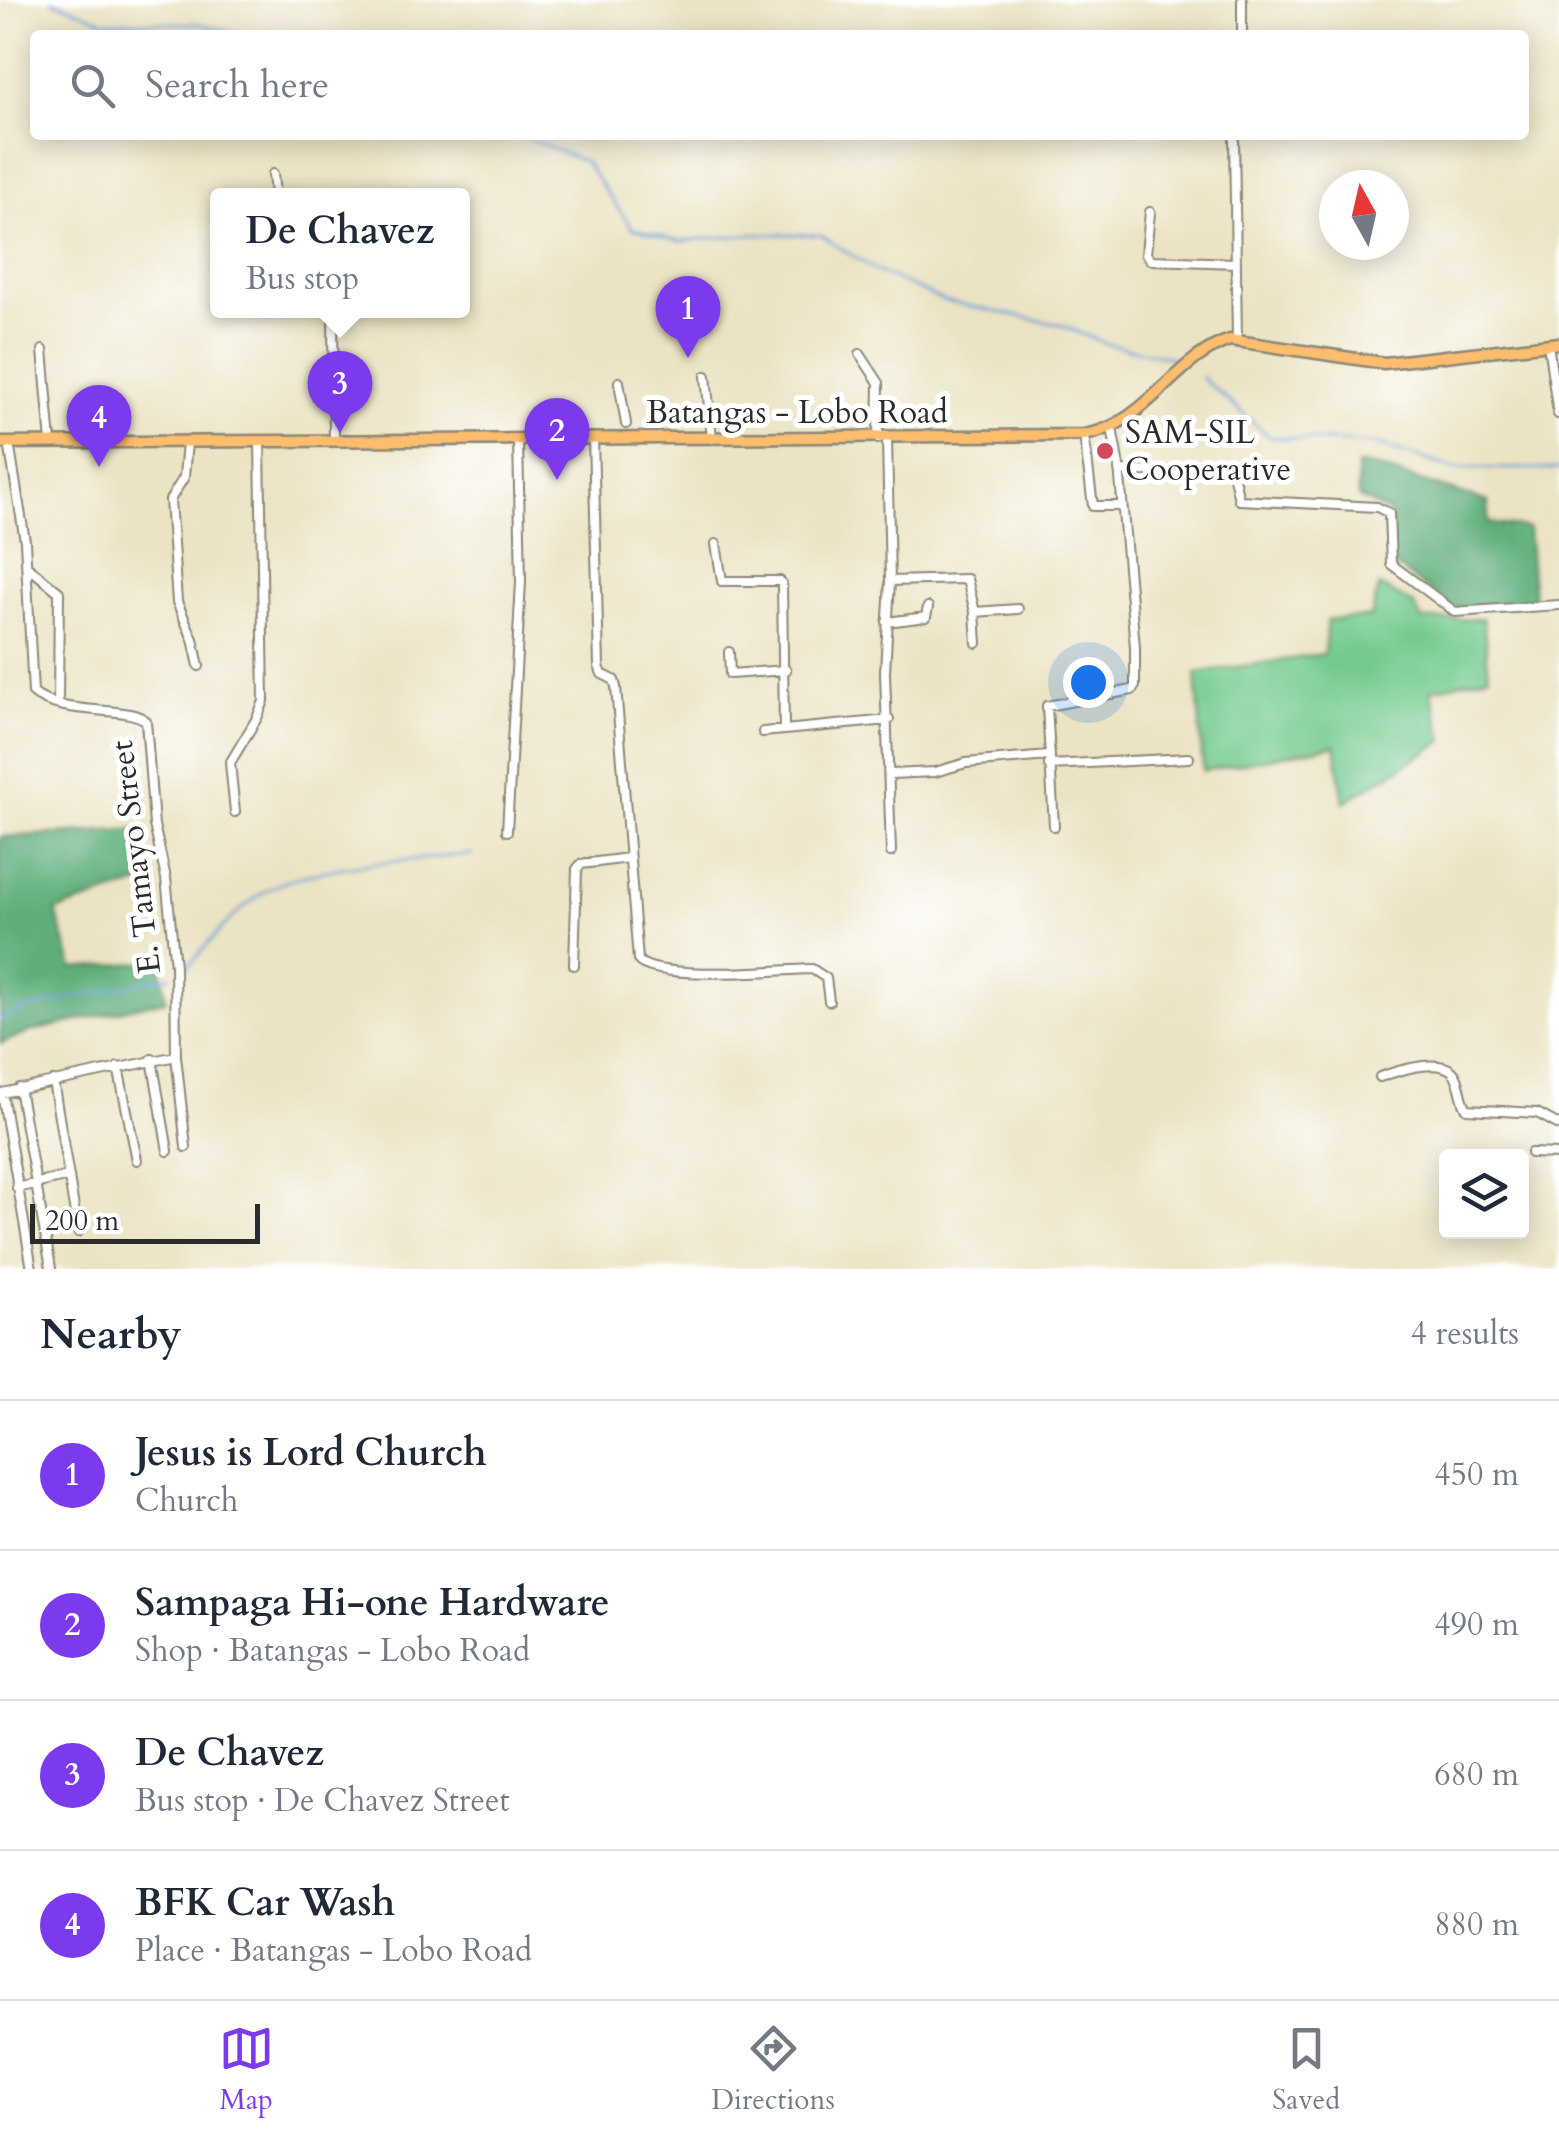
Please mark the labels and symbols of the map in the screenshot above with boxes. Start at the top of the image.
north arrow [1319,170,1409,260]
pin: 1 [656,276,720,358]
pin: 3 [308,350,372,433]
pin: 4 [66,384,132,467]
street label: Batangas - Lobo Road [646,391,948,435]
pin: 2 [524,398,590,480]
place label: SAM-SIL Cooperative [1125,411,1291,492]
marker: SAM-SIL Cooperative [1094,440,1116,462]
your location [1063,657,1114,708]
street label: E. Tamayo Street [100,738,172,976]
scale bar [30,1199,260,1244]

